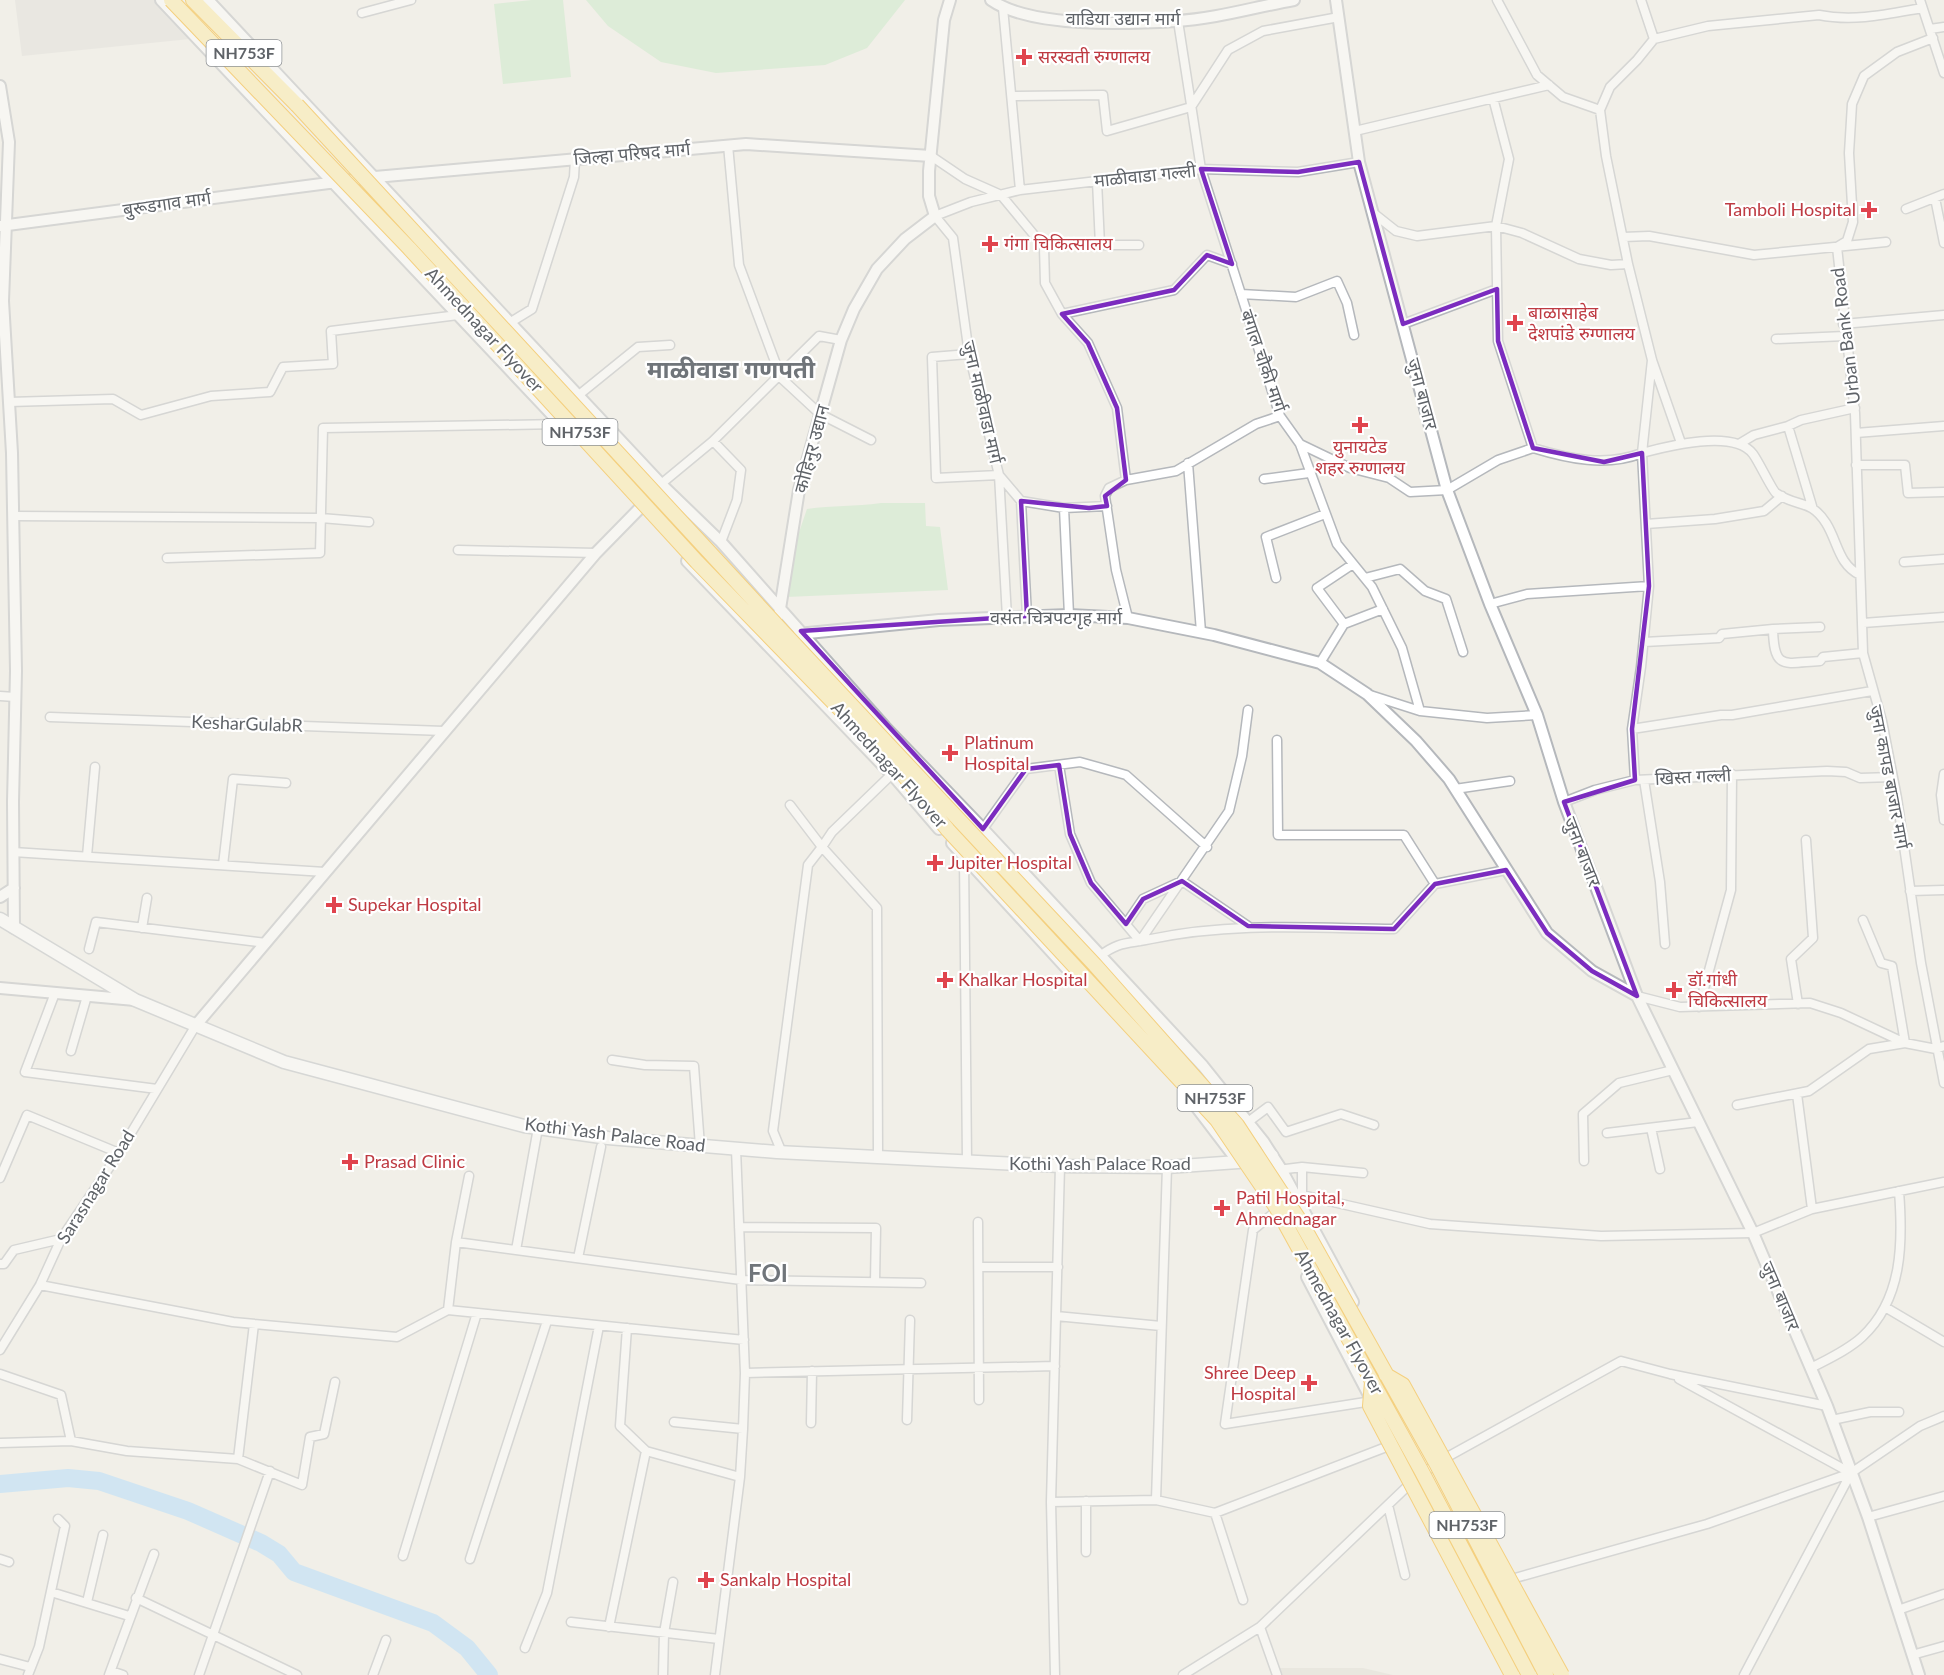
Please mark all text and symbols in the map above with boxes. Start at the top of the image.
street label: वाडिया उद्यान मार्ग [1066,7,1181,29]
road number: NH753F [206,40,282,66]
place label: सरस्वती रुग्णालय [1038,45,1151,67]
marker: सरस्वती रुग्णालय [1015,48,1033,66]
street label: जिल्हा परिषद मार्ग [573,137,692,169]
street label: माळीवाडा गल्ली [1093,159,1197,191]
street label: बुरूडगाव मार्ग [121,186,214,222]
place label: Tamboli Hospital [1725,198,1856,220]
marker: Tamboli Hospital [1860,201,1878,219]
place label: गंगा चिकित्सालय [1004,232,1113,254]
marker: गंगा चिकित्सालय [981,235,999,253]
street label: Ahmednagar Flyover [421,262,549,397]
street label: Urban Bank Road [1826,267,1864,406]
place label: बाळासाहेब देशपांडे रुग्णालय [1528,301,1636,344]
street label: बंगाल चौकी मार्ग [1236,307,1292,416]
marker: बाळासाहेब देशपांडे रुग्णालय [1506,314,1524,332]
street label: जुना माळीवाडा मार्ग [956,338,1008,467]
district label: माळीवाडा गणपती [647,354,816,383]
street label: जुना बाजार [1401,356,1443,433]
street label: कोहिनुर उद्यान [789,401,836,496]
marker: युनायटेड शहर रुग्णालय [1351,416,1369,434]
road number: NH753F [542,419,618,445]
place label: युनायटेड शहर रुग्णालय [1315,435,1406,478]
street label: वसंत चित्रपटगृह मार्ग [990,606,1123,630]
street label: Ahmednagar Flyover [827,696,953,833]
street label: जुना कापड बाजार मार्ग [1863,703,1915,852]
street label: KesharGulabR [191,710,304,736]
place label: Platinum Hospital [964,731,1034,774]
marker: Platinum Hospital [941,744,959,762]
street label: खिस्त गल्ली [1654,763,1732,789]
street label: जुना बाजार [1558,814,1607,891]
place label: Jupiter Hospital [948,851,1072,873]
marker: Jupiter Hospital [926,854,944,872]
place label: Supekar Hospital [348,893,482,915]
marker: Supekar Hospital [325,896,343,914]
place label: Khalkar Hospital [958,968,1088,990]
place label: डॉ.गांधी चिकित्सालय [1687,968,1768,1011]
marker: Khalkar Hospital [936,971,954,989]
marker: डॉ.गांधी चिकित्सालय [1665,981,1683,999]
road number: NH753F [1178,1085,1252,1111]
street label: Kothi Yash Palace Road [524,1112,707,1156]
street label: Sarasnagar Road [51,1126,139,1247]
place label: Prasad Clinic [364,1150,465,1172]
street label: Kothi Yash Palace Road [1009,1152,1191,1174]
marker: Prasad Clinic [341,1153,359,1171]
place label: Patil Hospital, Ahmednagar [1236,1186,1345,1229]
marker: Patil Hospital, Ahmednagar [1213,1199,1231,1217]
street label: Ahmednagar Flyover [1291,1245,1389,1399]
district label: FOI [748,1258,788,1287]
street label: जुना बाजार [1755,1258,1806,1335]
place label: Shree Deep Hospital [1204,1361,1296,1404]
marker: Shree Deep Hospital [1300,1374,1318,1392]
road number: NH753F [1430,1512,1504,1538]
place label: Sankalp Hospital [720,1568,851,1590]
marker: Sankalp Hospital [697,1571,715,1589]

